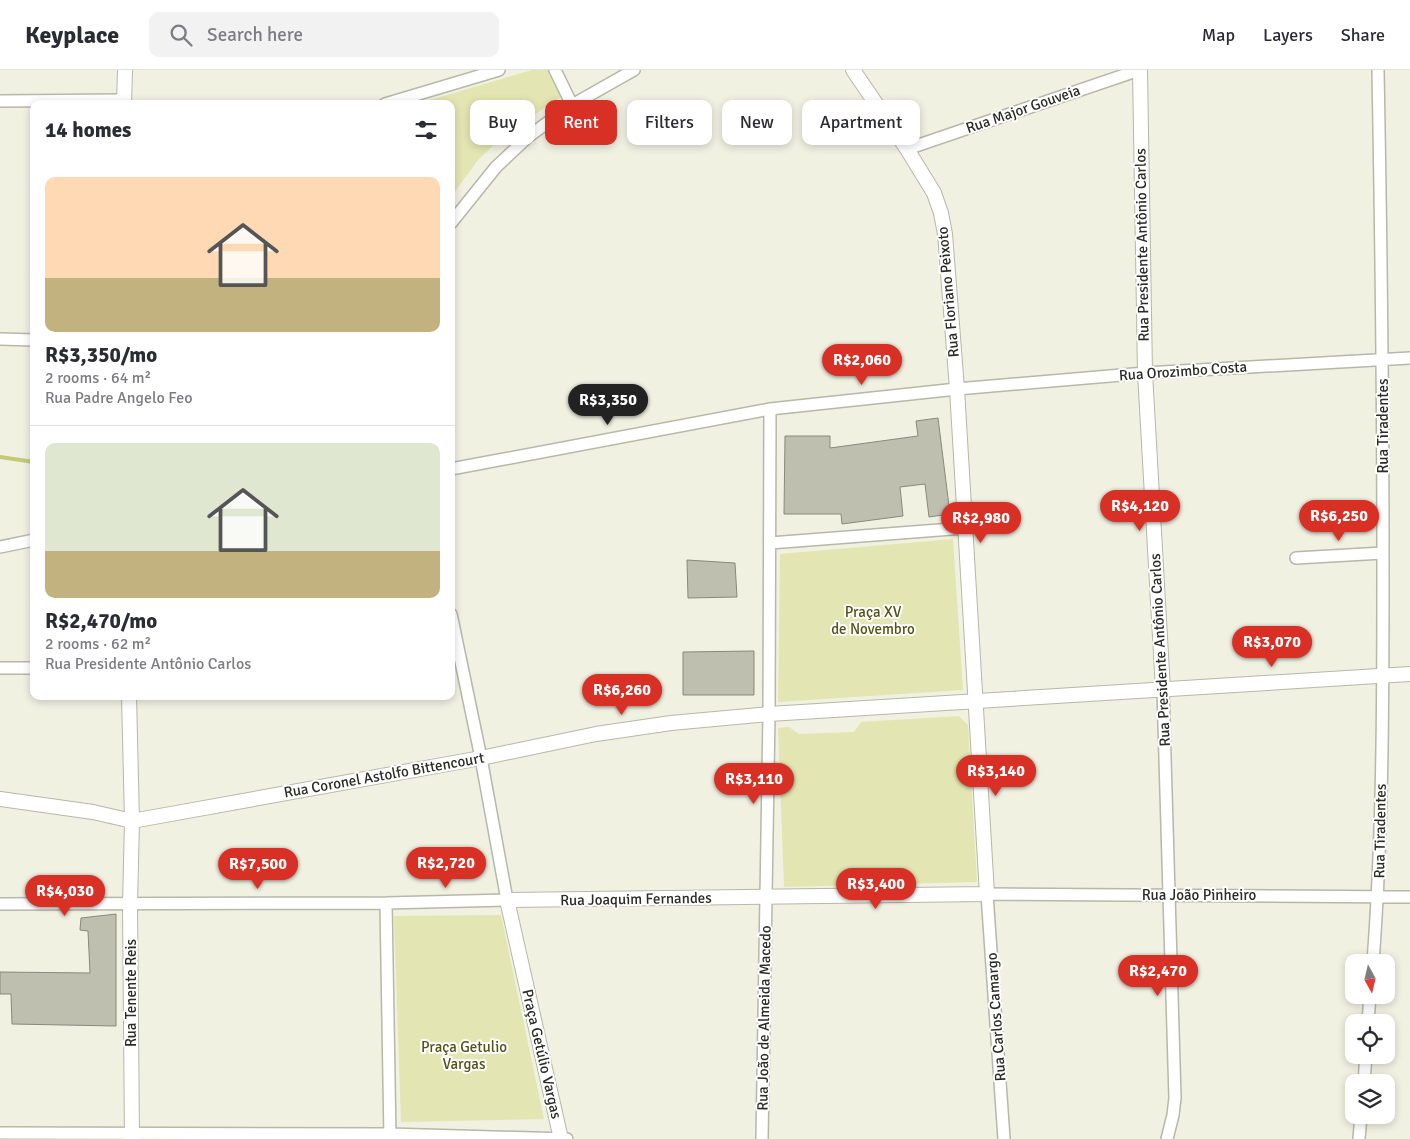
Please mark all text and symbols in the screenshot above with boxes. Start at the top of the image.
search box [149,12,499,57]
text: Keyplace [25,20,119,50]
icon: search [167,21,195,49]
text: Search here [207,23,303,47]
text: Map [1202,24,1235,46]
text: Layers [1263,24,1313,46]
text: Share [1341,24,1385,46]
street label: Rua Major Gouveia [963,81,1083,137]
chip: Buy [470,100,535,145]
chip: Rent [545,100,617,145]
chip: Filters [627,100,712,145]
chip: New [722,100,792,145]
chip: Apartment [802,100,920,145]
icon: filters [412,116,440,144]
text: 14 homes [45,117,131,143]
street label: Rua Presidente Antônio Carlos [1131,148,1153,342]
icon: home [198,210,288,300]
street label: Rua Floriano Peixoto [933,226,963,358]
text: R$3,350/mo [45,342,157,368]
pin: R$2,060 [816,344,908,386]
text: R$2,060 [833,350,891,370]
street label: Rua Orozimbo Costa [1118,358,1248,384]
text: 2 rooms · 64 m² [45,368,151,388]
street label: Rua Tiradentes [1374,378,1392,474]
pin: R$3,350 [562,384,654,426]
text: Rua Padre Angelo Feo [45,388,193,408]
text: R$3,350 [579,390,637,410]
icon: home [198,475,288,565]
pin: R$4,120 [1094,490,1186,532]
text: R$4,120 [1111,496,1169,516]
pin: R$6,250 [1293,500,1385,542]
pin: R$2,980 [935,502,1027,544]
text: R$6,250 [1310,506,1368,526]
text: R$2,980 [952,508,1010,528]
street label: Rua Presidente Antônio Carlos [1146,553,1174,747]
park label: Praça XV de Novembro [831,603,915,638]
text: R$2,470/mo [45,608,157,634]
pin: R$3,070 [1226,626,1318,668]
text: R$3,070 [1243,632,1301,652]
text: 2 rooms · 62 m² [45,634,151,654]
text: Rua Presidente Antônio Carlos [45,654,251,674]
pin: R$6,260 [576,674,668,716]
text: R$6,260 [593,680,651,700]
street label: Rua Coronel Astolfo Bittencourt [282,749,486,801]
pin: R$3,140 [950,754,1042,797]
text: R$3,140 [967,761,1025,781]
pin: R$3,110 [708,762,800,805]
text: R$3,110 [725,769,783,789]
street label: Rua Tiradentes [1370,783,1390,879]
pin: R$2,720 [400,846,492,889]
pin: R$7,500 [212,848,304,890]
text: R$2,720 [417,853,475,873]
text: R$7,500 [229,854,287,874]
pin: R$3,400 [830,868,922,910]
pin: R$4,030 [19,874,111,917]
text: R$3,400 [847,874,905,894]
text: R$4,030 [36,881,94,901]
street label: Rua João Pinheiro [1142,886,1256,904]
street label: Rua Joaquim Fernandes [560,889,712,909]
street label: Rua João de Almeida Macedo [753,925,775,1111]
street label: Rua Tenente Reis [122,938,140,1047]
street label: Rua Carlos Camargo [983,952,1009,1082]
pin: R$2,470 [1112,954,1204,997]
north arrow [1345,954,1395,1004]
map controls [1345,954,1395,1124]
text: R$2,470 [1129,961,1187,981]
street label: Praça Getúlio Vargas [518,987,566,1121]
button: locate [1345,1014,1395,1064]
park label: Praça Getulio Vargas [421,1038,507,1073]
button: layers [1345,1074,1395,1124]

